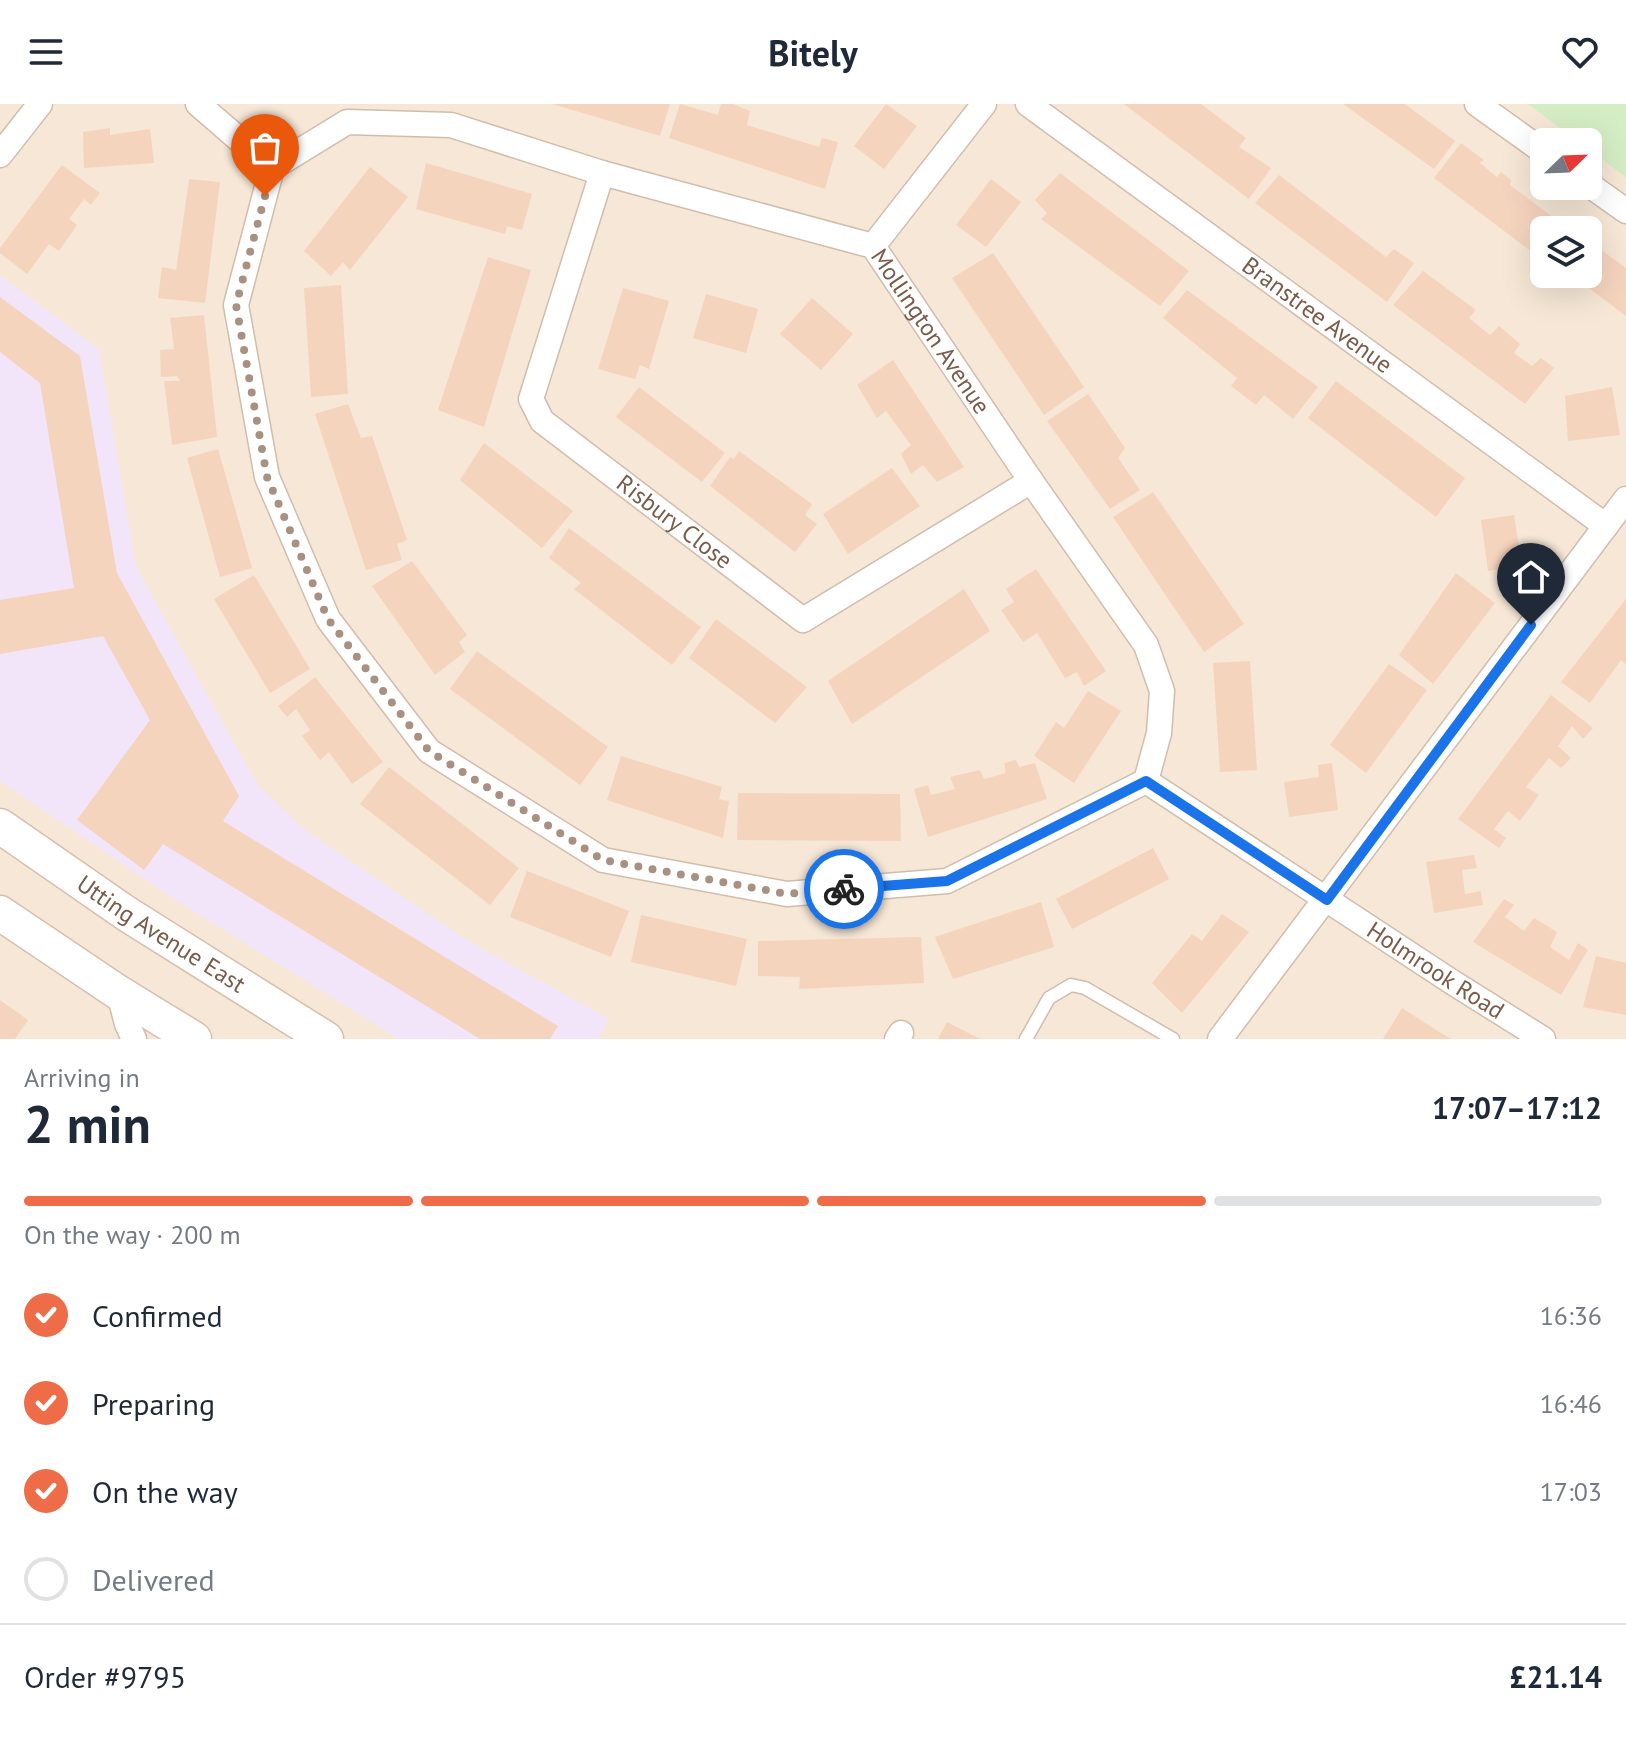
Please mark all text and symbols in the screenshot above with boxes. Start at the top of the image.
text: Bitely [768,29,858,76]
icon: menu [24,30,68,74]
icon: heart [1558,30,1602,74]
pin [231,114,299,196]
icon: bag [243,126,287,170]
north arrow [1530,128,1602,200]
map controls [1530,128,1602,288]
button: layers [1530,216,1602,288]
street label: Mollington Avenue [864,243,998,420]
street label: Branstree Avenue [1236,250,1399,380]
street label: Risbury Close [611,468,739,576]
pin [1497,543,1565,625]
icon: home [1509,555,1553,599]
courier [804,849,884,929]
icon: bike [822,867,866,911]
street label: Utting Avenue East [71,868,251,999]
street label: Holmrook Road [1361,914,1510,1026]
text: Arriving in [24,1061,140,1094]
text: 17:07–17:12 [1432,1088,1602,1127]
text: 2 min [24,1090,151,1157]
text: On the way · 200 m [24,1218,241,1251]
icon: check [24,1293,68,1337]
text: Confirmed [92,1296,223,1335]
text: 16:36 [1540,1299,1602,1332]
icon: check [24,1381,68,1425]
text: Preparing [92,1384,215,1423]
text: 16:46 [1540,1387,1602,1420]
icon: check [24,1469,68,1513]
text: On the way [92,1472,238,1511]
text: 17:03 [1540,1475,1602,1508]
text: Delivered [92,1560,215,1599]
text: Order #9795 [24,1657,186,1696]
text: £21.14 [1510,1657,1602,1696]

